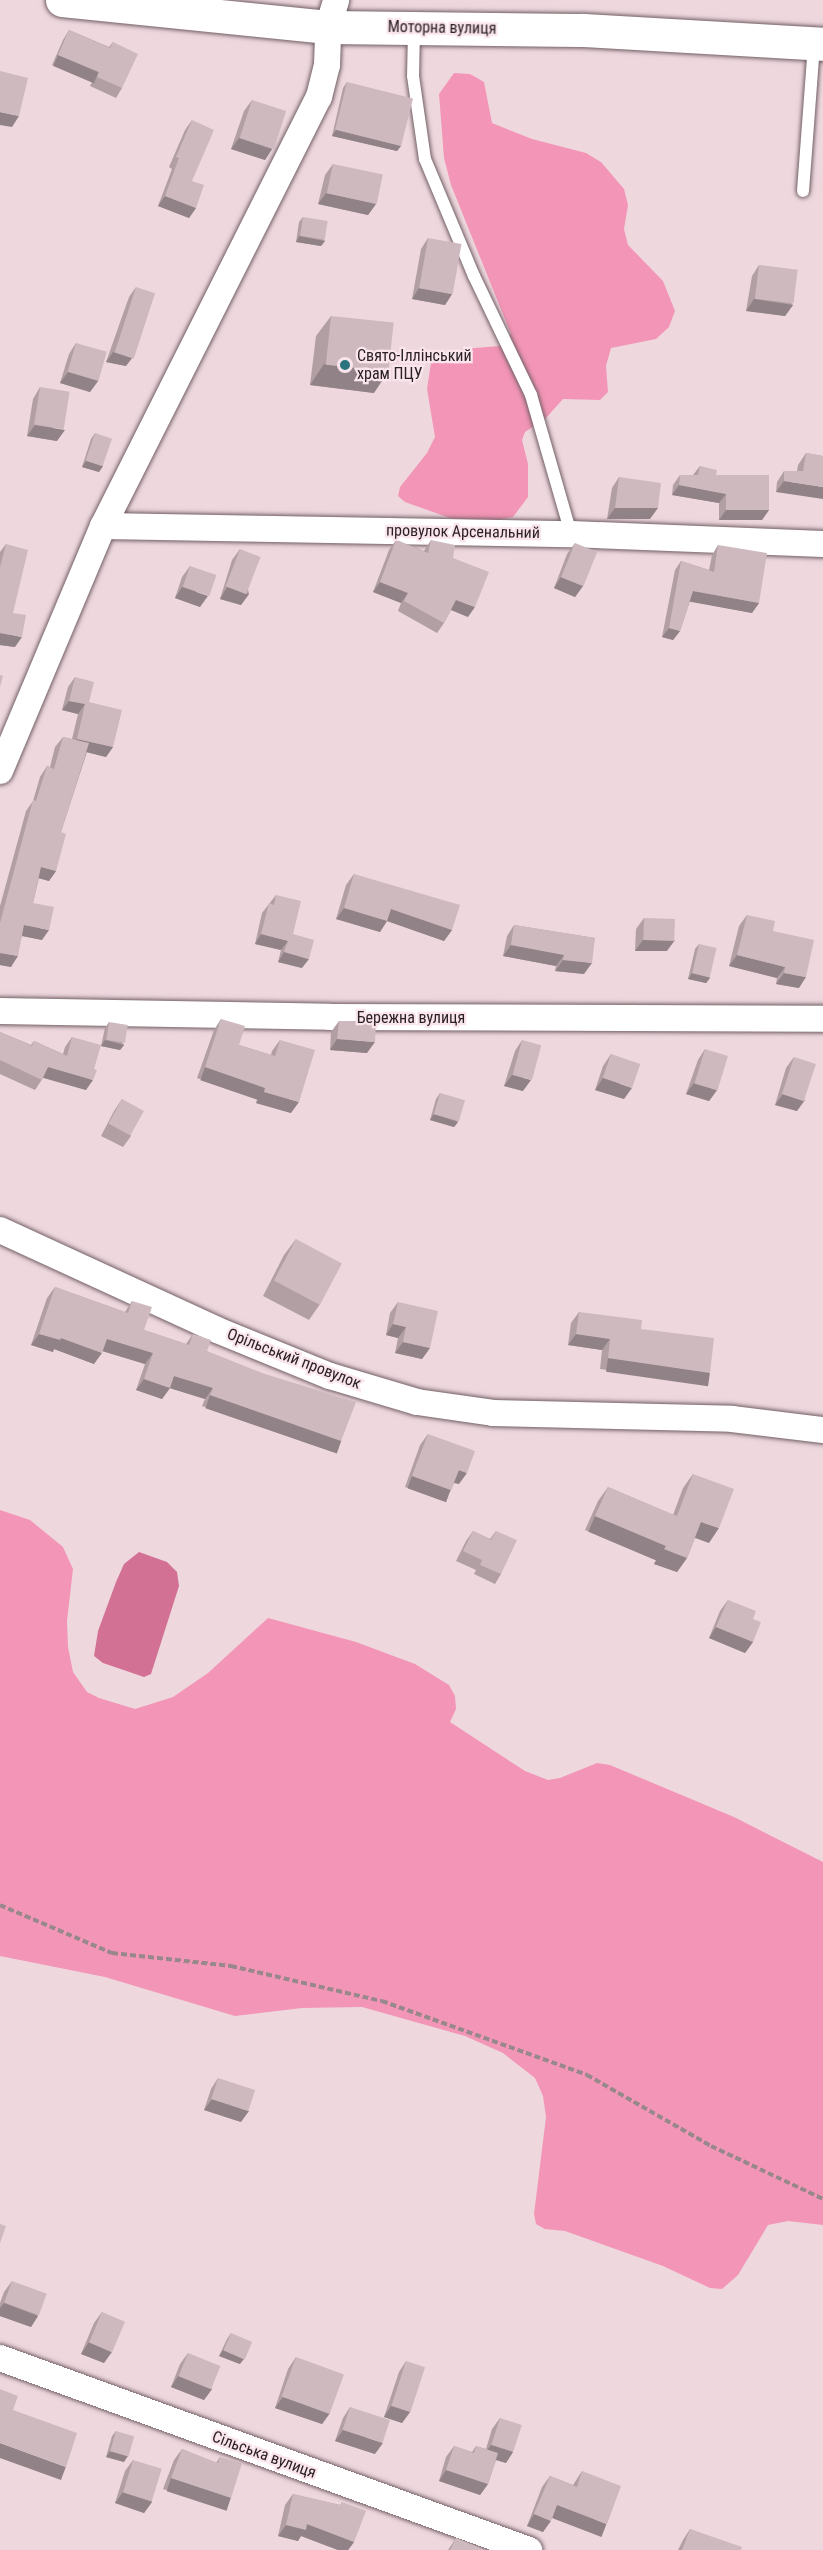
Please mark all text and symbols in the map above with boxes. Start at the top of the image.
street label: Моторна вулиця [388,17,496,39]
place label: Свято-Іллінський храм ПЦУ [357,346,472,384]
marker: Свято-Іллінський храм ПЦУ [338,358,352,372]
street label: провулок Арсенальний [386,521,540,543]
street label: Бережна вулиця [357,1008,465,1028]
street label: Орільський провулок [224,1325,364,1393]
street label: Сільська вулиця [209,2427,319,2483]

